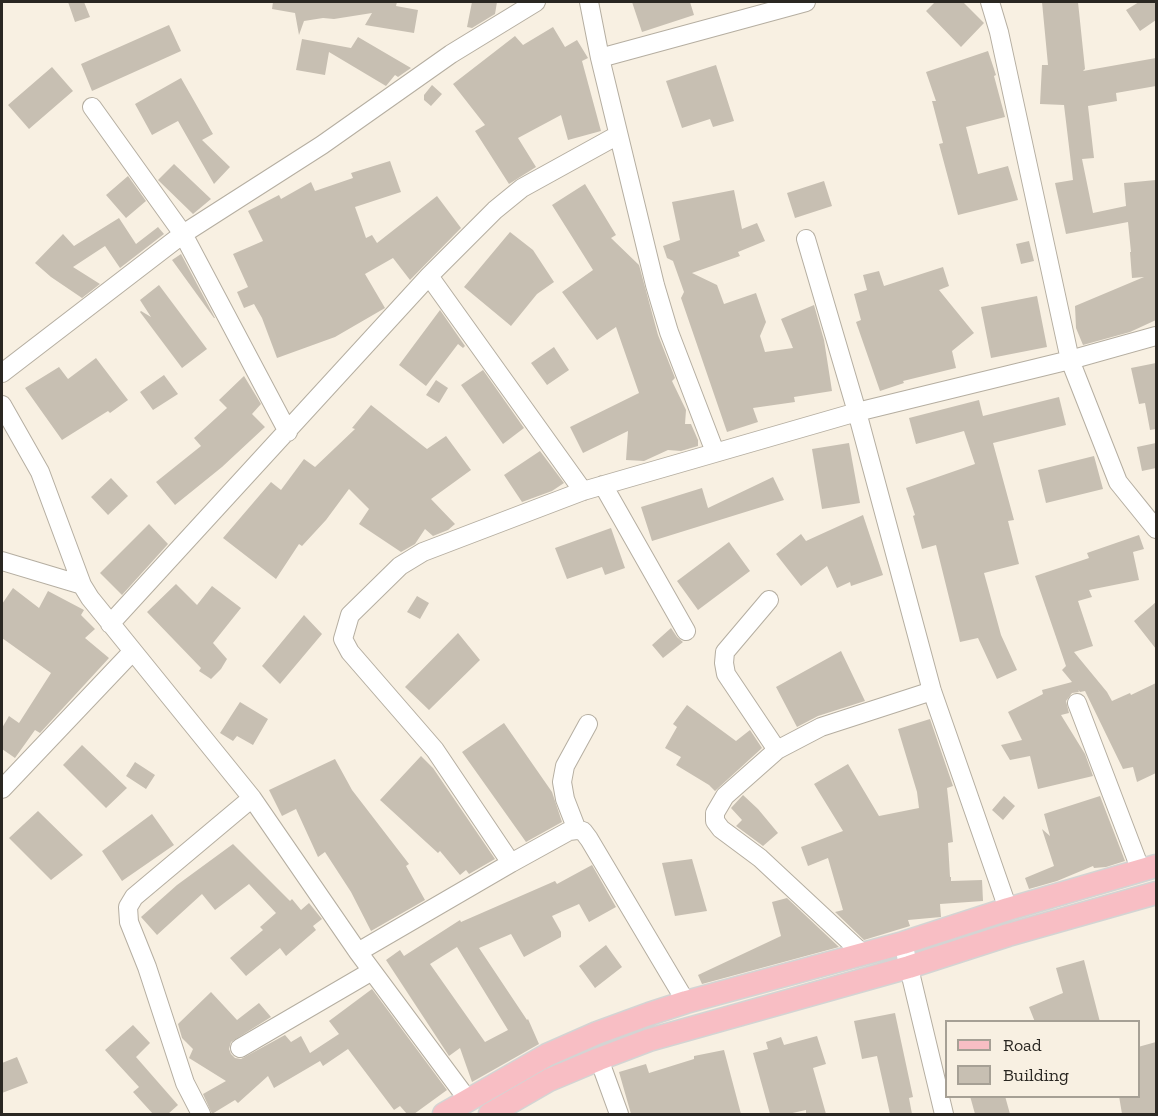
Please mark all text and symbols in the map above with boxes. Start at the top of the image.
legend [945,1020,1140,1098]
text: Road [1003,1034,1042,1056]
text: Building [1003,1064,1069,1086]

